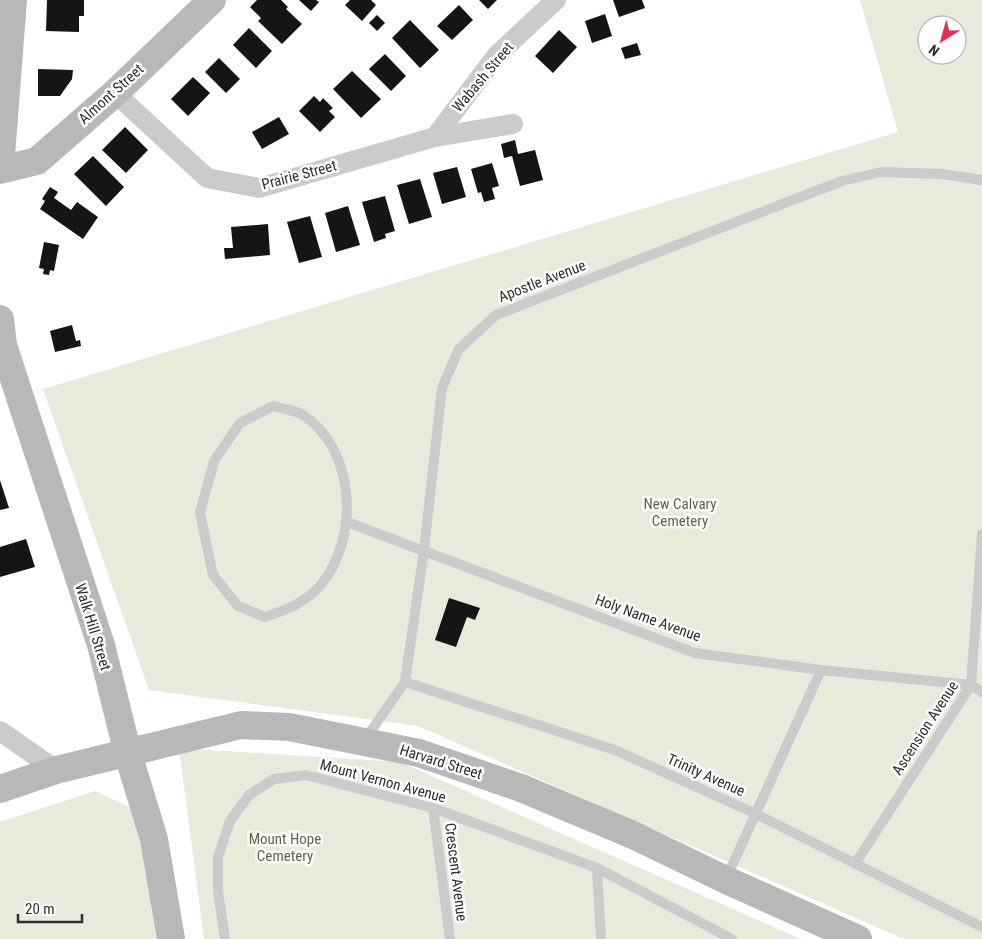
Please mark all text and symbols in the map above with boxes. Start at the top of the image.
north arrow [917,15,967,65]
street label: Wabash Street [449,38,517,116]
text: N [926,41,942,59]
street label: Almont Street [75,60,147,128]
street label: Prairie Street [260,156,338,194]
street label: Apostle Avenue [496,256,588,306]
park label: New Calvary Cemetery [643,495,717,530]
street label: Walk Hill Street [71,581,115,673]
street label: Holy Name Avenue [593,590,703,646]
street label: Ascension Avenue [888,678,962,778]
street label: Harvard Street [398,741,484,783]
street label: Trinity Avenue [664,750,748,800]
street label: Mount Vernon Avenue [318,756,448,806]
street label: Crescent Avenue [441,822,471,922]
park label: Mount Hope Cemetery [249,830,321,865]
scale bar [18,892,81,924]
text: 20 m [25,900,55,918]

